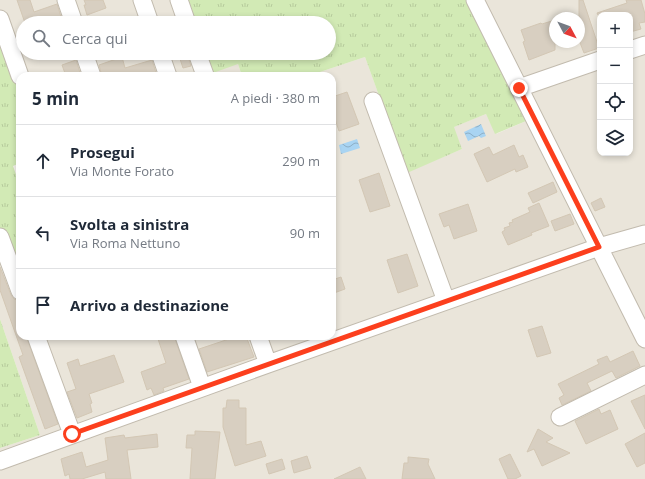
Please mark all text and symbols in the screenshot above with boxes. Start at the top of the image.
north arrow [549,12,585,48]
map controls [597,12,633,156]
button: + [597,12,633,48]
search box [16,16,336,60]
icon: search [30,27,52,49]
text: Cerca qui [62,28,128,48]
button: − [597,48,633,84]
route end [510,79,528,97]
button: locate [597,84,633,120]
text: 5 min [32,87,79,110]
text: A piedi · 380 m [231,89,320,107]
button: layers [597,120,633,156]
text: Prosegui [70,142,135,162]
icon: ahead [32,150,54,172]
text: 290 m [282,152,320,170]
text: Via Monte Forato [70,162,174,180]
text: Svolta a sinistra [70,214,189,234]
icon: left [32,222,54,244]
text: 90 m [290,224,320,242]
text: Via Roma Nettuno [70,234,180,252]
icon: arrive [32,294,54,316]
text: Arrivo a destinazione [70,295,229,315]
route start [63,425,81,443]

